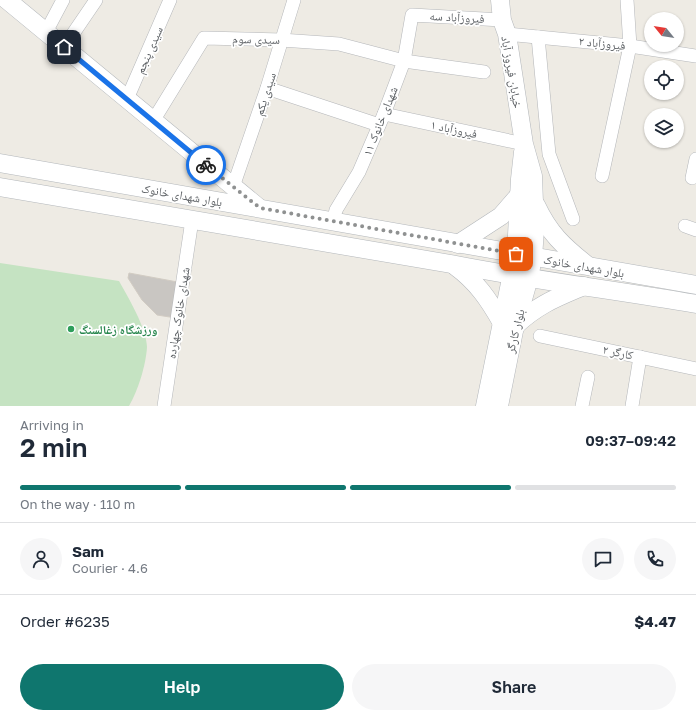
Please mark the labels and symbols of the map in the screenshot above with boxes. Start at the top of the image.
street label: فیروزآباد سه [429,8,485,26]
north arrow [644,12,684,52]
street label: سیدی پنجم [132,24,167,76]
pin [47,30,81,64]
street label: سیدی سوم [232,31,280,48]
street label: فیروزآباد ۲ [578,33,626,53]
street label: خیابان فیروز آباد [498,35,526,110]
street label: سیدی یکم [251,71,280,118]
street label: شهدای خانوک ۱۱ [359,84,401,158]
street label: فیروزآباد ۱ [429,117,479,142]
courier [186,145,226,185]
street label: بلوار شهدای خانوک [140,180,224,210]
pin [499,237,533,271]
street label: بلوار شهدای خانوک [542,251,626,281]
street label: شهدای خانوک چهارده [163,266,193,360]
street label: بلوار کارگر [502,307,528,356]
place label: ورزشگاه زغالسنگ [79,322,157,337]
marker: ورزشگاه زغالسنگ [66,324,76,334]
street label: کارگر ۲ [601,341,635,363]

